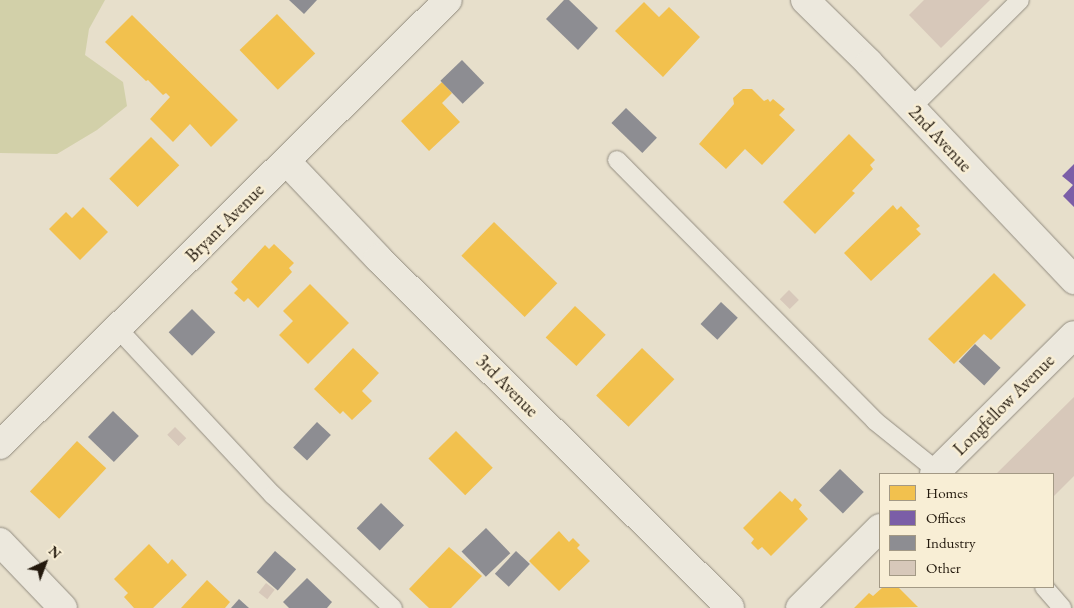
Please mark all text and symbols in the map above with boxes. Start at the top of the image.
street label: 2nd Avenue [904,101,976,177]
street label: Bryant Avenue [181,179,269,267]
street label: 3rd Avenue [471,350,543,422]
street label: Longfellow Avenue [949,350,1059,460]
legend [879,473,1054,588]
text: Homes [926,483,968,502]
text: Offices [926,508,966,527]
text: Industry [926,533,976,552]
north arrow [20,538,70,588]
text: N [45,542,66,562]
text: Other [926,558,961,577]

